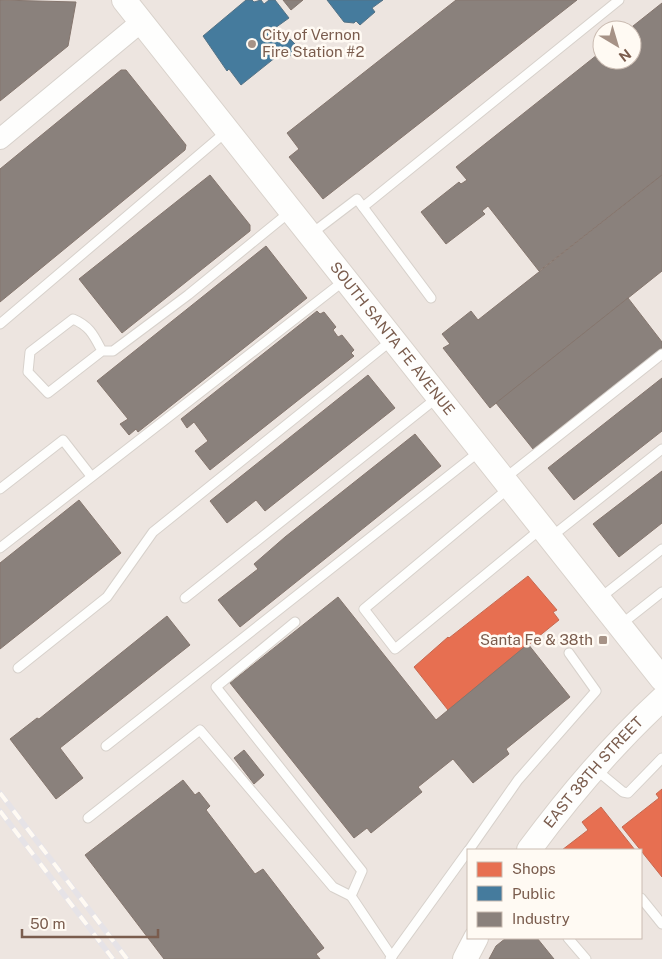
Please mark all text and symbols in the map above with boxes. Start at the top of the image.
north arrow [592,20,642,70]
place label: City of Vernon Fire Station #2 [262,26,364,60]
marker: City of Vernon Fire Station #2 [246,38,258,50]
text: N [616,46,634,65]
street label: SOUTH SANTA FE AVENUE [327,258,458,418]
place label: Santa Fe & 38th [480,631,593,648]
marker: Santa Fe & 38th [597,634,609,646]
street label: EAST 38TH STREET [540,713,646,831]
legend [467,849,642,939]
text: Shops [512,860,556,877]
text: Public [512,885,556,902]
scale bar [22,906,159,938]
text: Industry [512,910,570,927]
text: 50 m [30,915,65,932]

